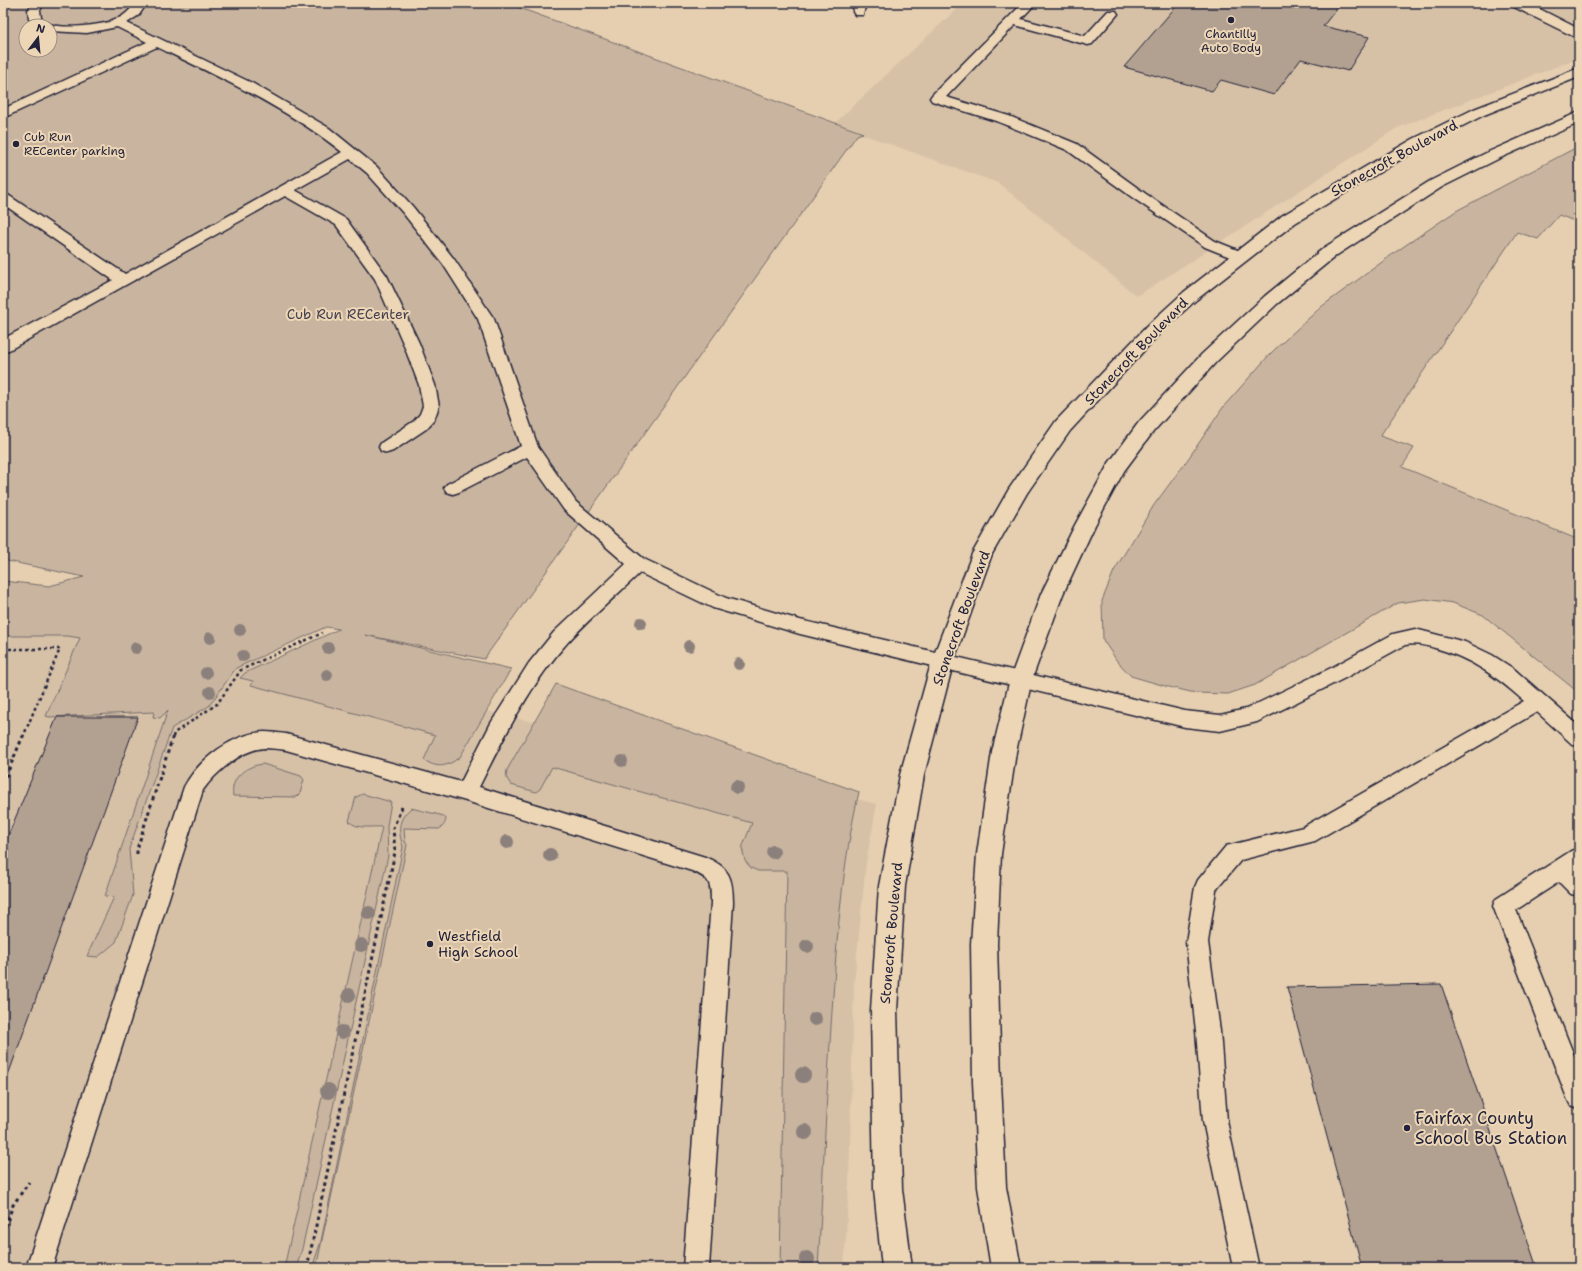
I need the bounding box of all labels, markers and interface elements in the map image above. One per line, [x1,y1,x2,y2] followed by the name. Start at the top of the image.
[1226,15,1236,25] marker: Chantilly Auto Body
[18,18,58,58] north arrow
[34,20,47,37] text: N
[1201,26,1261,56] place label: Chantilly Auto Body
[1327,116,1461,200] street label: Stonecroft Boulevard
[24,129,125,159] place label: Cub Run RECenter parking
[11,139,21,149] marker: Cub Run RECenter parking
[1080,293,1192,408] street label: Stonecroft Boulevard
[287,305,410,323] park label: Cub Run RECenter
[928,548,994,688] street label: Stonecroft Boulevard
[876,861,906,1005] street label: Stonecroft Boulevard
[438,927,519,961] place label: Westfield High School
[425,939,435,949] marker: Westfield High School
[1415,1107,1567,1149] place label: Fairfax County School Bus Station
[1402,1123,1412,1133] marker: Fairfax County School Bus Station

